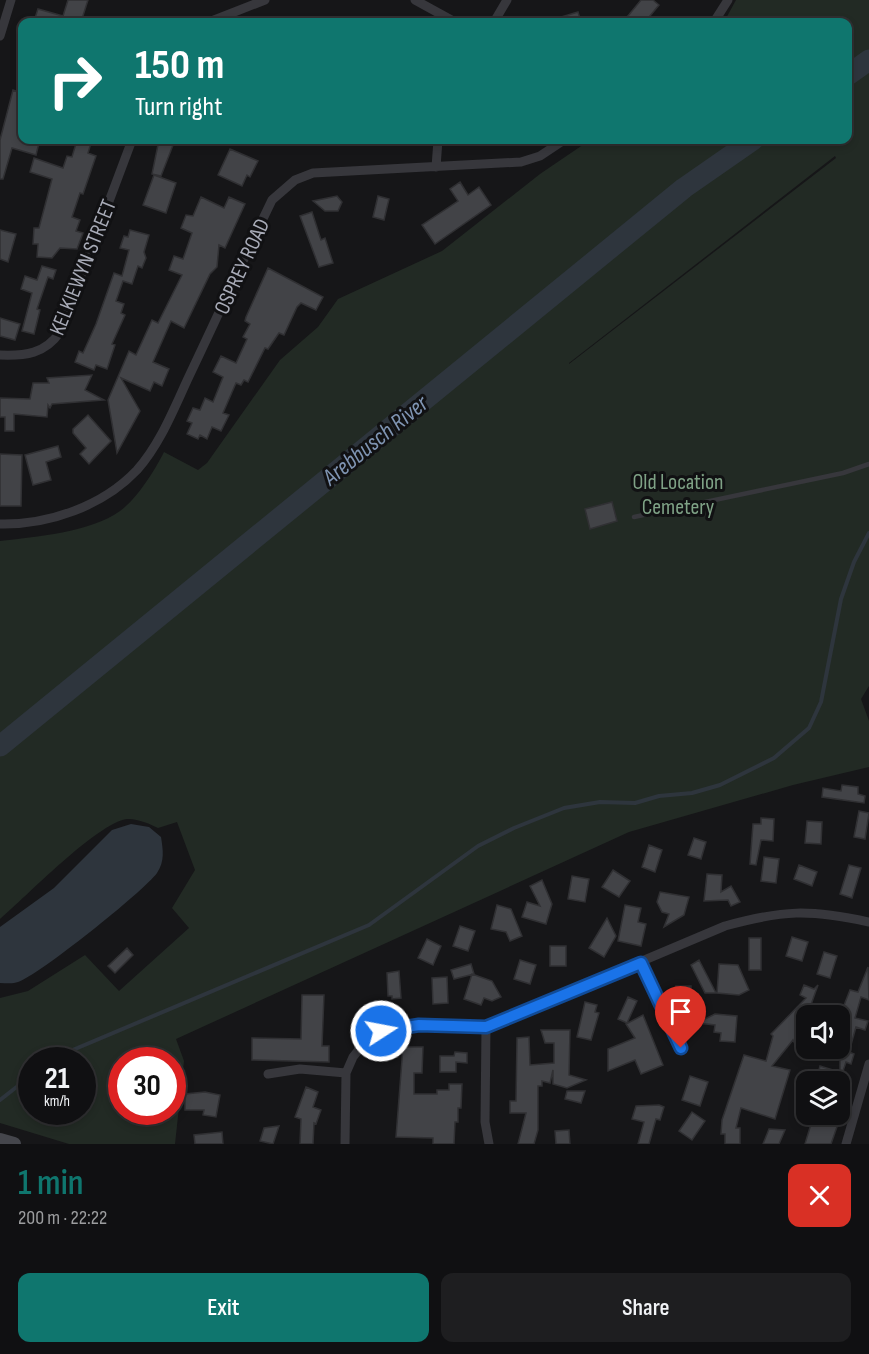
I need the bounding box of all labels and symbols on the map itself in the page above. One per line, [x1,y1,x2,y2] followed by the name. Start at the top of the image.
[44,196,123,339] street label: KELKIEWYN STREET
[209,215,276,319] street label: OSPREY ROAD
[316,388,435,492] water label: Arebbusch River
[633,469,723,521] park label: Old Location Cemetery
[655,986,706,1048] pin
[349,999,413,1063] position arrow
[108,1047,186,1125] speed limit sign: 30

